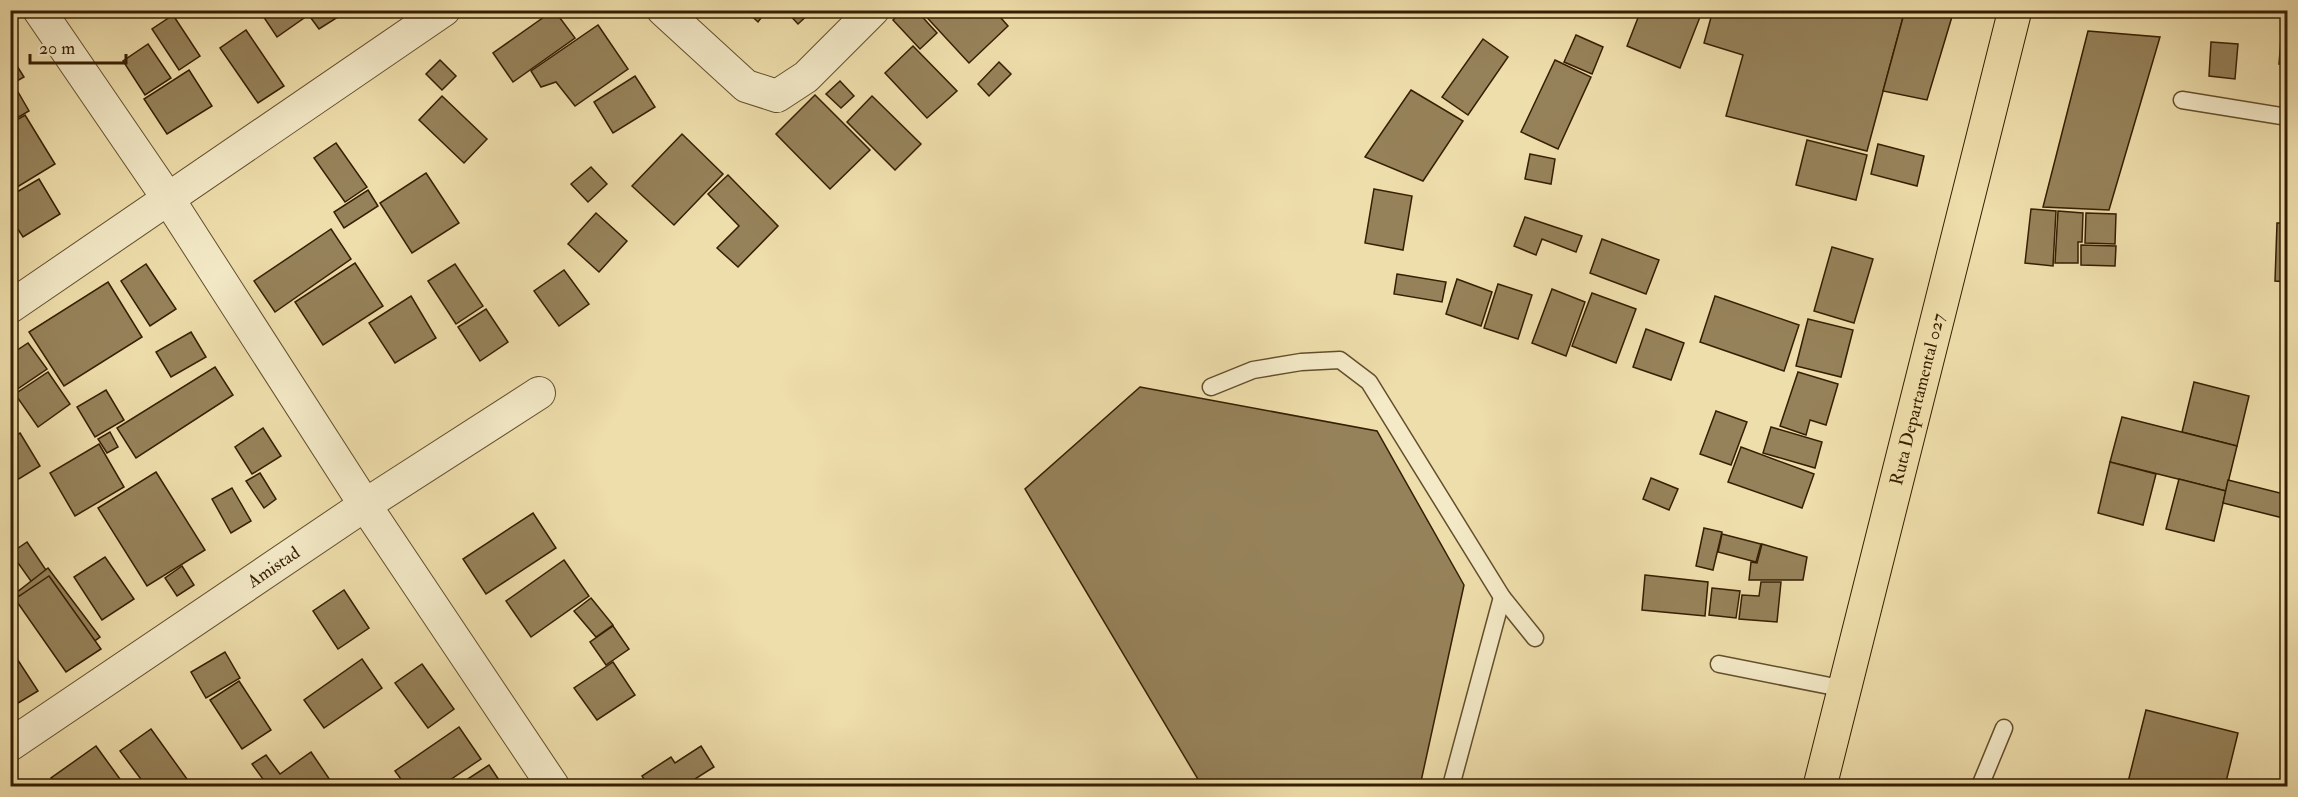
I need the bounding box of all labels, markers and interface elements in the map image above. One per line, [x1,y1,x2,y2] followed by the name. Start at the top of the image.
[30,27,126,65] scale bar
[39,37,75,60] text: 20 m
[1885,311,1950,488] street label: Ruta Departamental 027
[242,541,305,594] street label: Amistad

